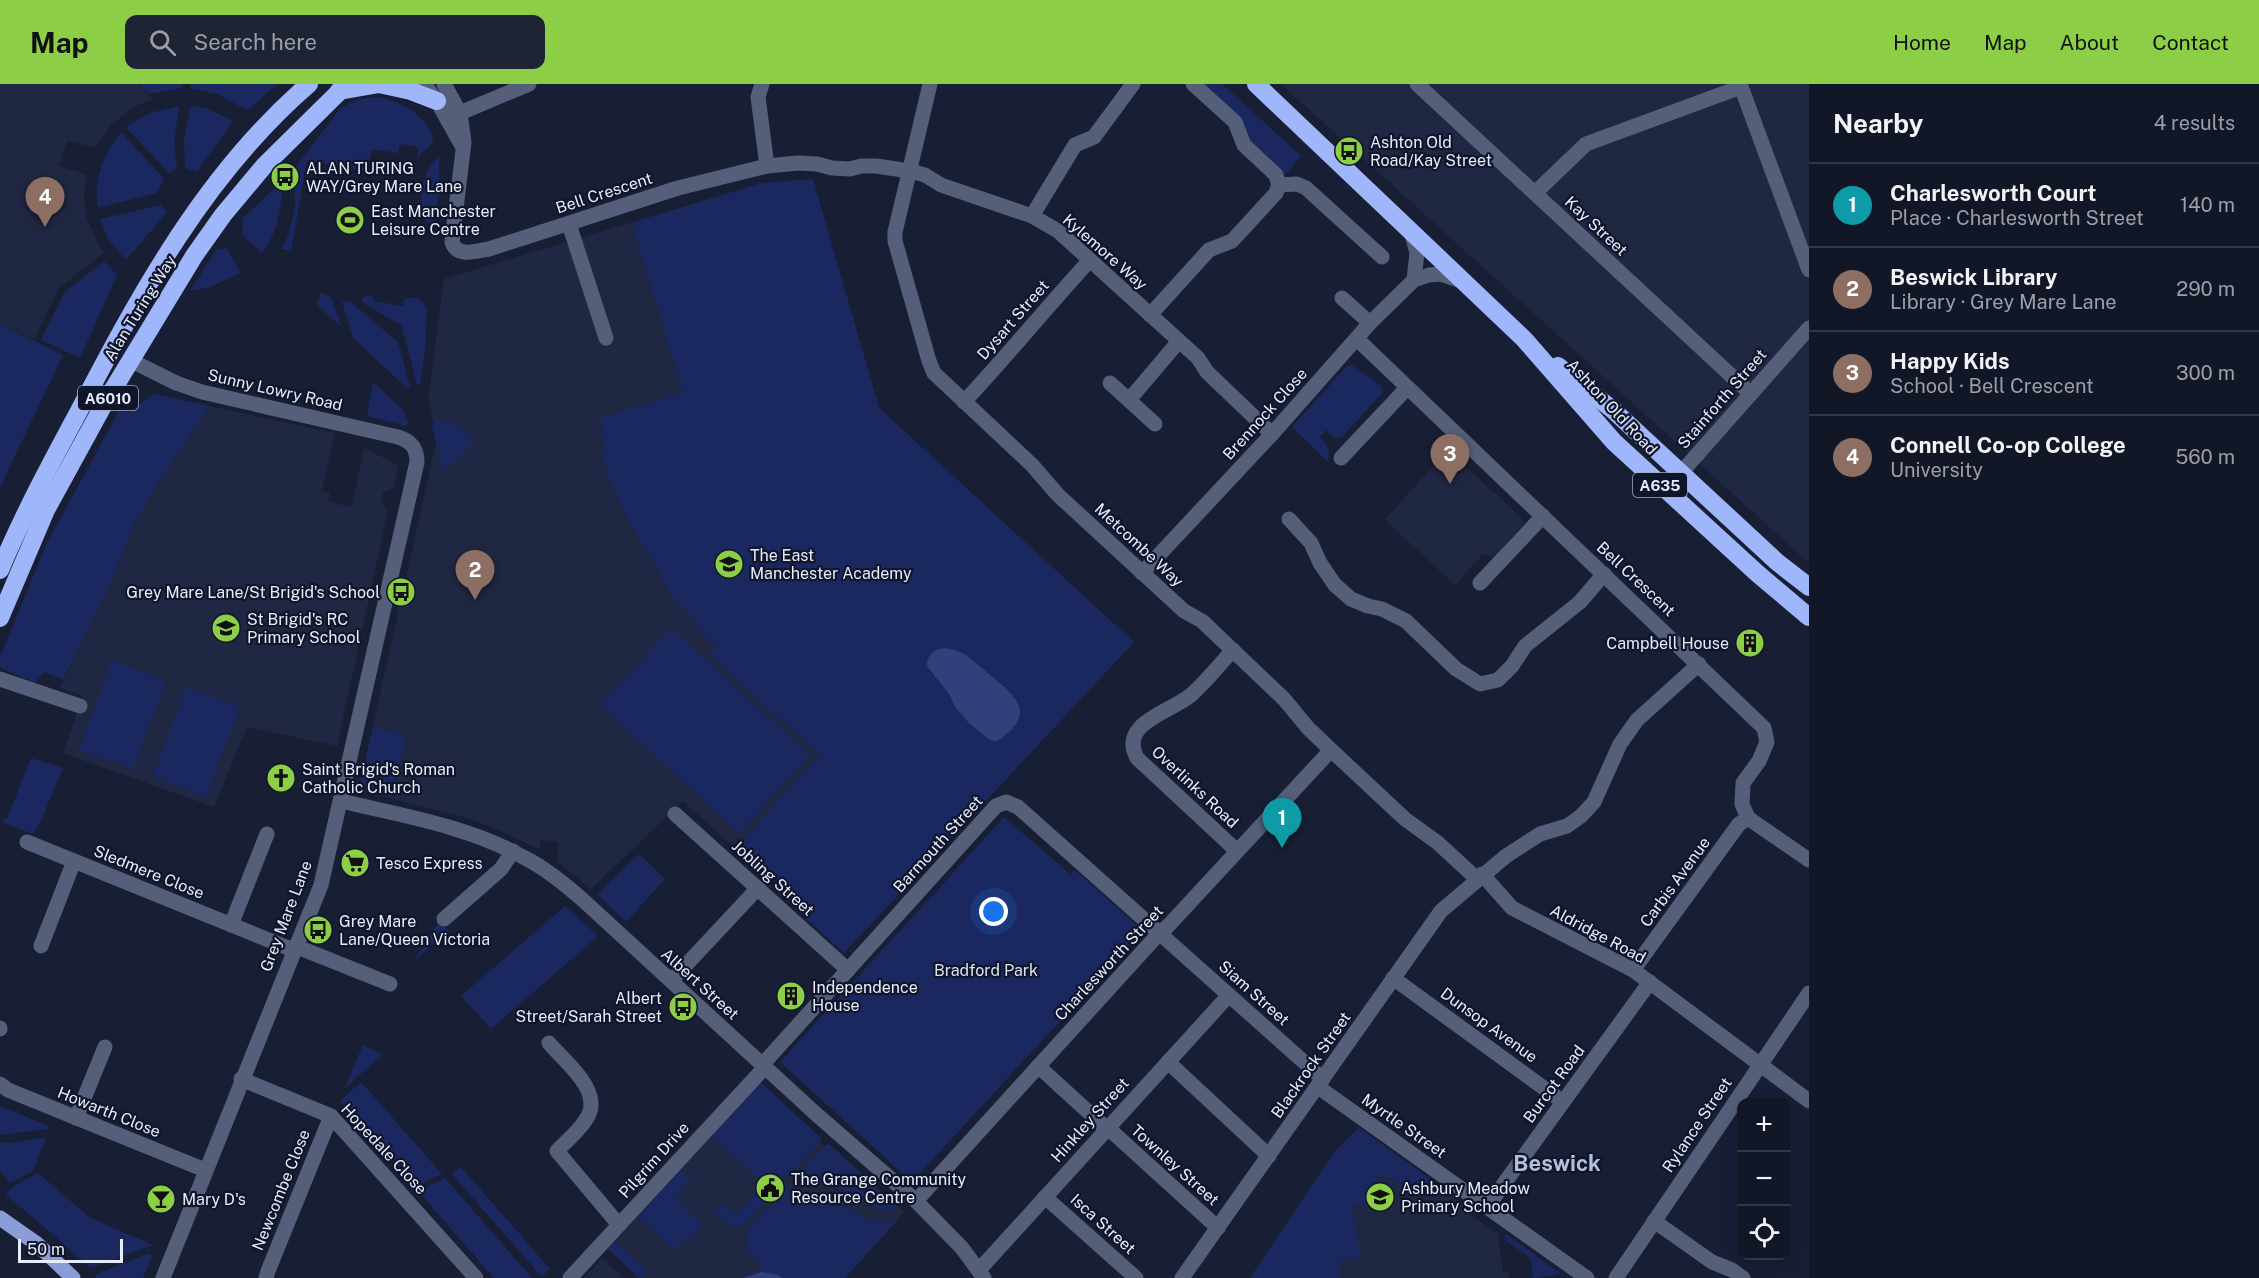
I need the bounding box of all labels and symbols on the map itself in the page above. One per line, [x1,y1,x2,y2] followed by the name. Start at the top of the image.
[1370,133,1492,170] place label: Ashton Old Road/Kay Street
[1333,135,1365,167] bus stop icon: Ashton Old Road/Kay Street
[306,159,462,196] place label: ALAN TURING WAY/Grey Mare Lane
[269,161,301,193] bus stop icon: ALAN TURING WAY/Grey Mare Lane
[553,168,655,218] street label: Bell Crescent
[26,178,64,227] pin: 4
[1561,192,1631,260] street label: Kay Street
[371,202,496,239] place label: East Manchester Leisure Centre
[334,204,366,236] sports icon: East Manchester Leisure Centre
[1059,210,1151,294] street label: Kylemore Way
[100,251,180,364] street label: Alan Turing Way
[973,276,1053,364] street label: Dysart Street
[1674,345,1770,453] street label: Stainforth Street
[1563,355,1661,459] street label: Ashton Old Road
[1219,364,1311,464] street label: Brennock Close
[206,365,344,415] street label: Sunny Lowry Road
[78,386,138,410] road number: A6010
[1430,434,1470,484] pin: 3
[1633,473,1687,497] road number: A635
[1091,499,1187,591] street label: Metcombe Way
[1593,538,1679,620] street label: Bell Crescent
[750,546,912,583] place label: The East Manchester Academy
[713,548,745,580] school or university icon: The East Manchester Academy
[456,550,494,600] pin: 2
[385,576,417,608] bus stop icon: Grey Mare Lane/St Brigid's School
[126,583,380,602] place label: Grey Mare Lane/St Brigid's School
[247,610,361,647] place label: St Brigid's RC Primary School
[210,612,242,644] school or university icon: St Brigid's RC Primary School
[1734,627,1766,659] building icon: Campbell House
[1606,634,1729,653] place label: Campbell House
[1148,742,1242,832] street label: Overlinks Road
[302,760,455,797] place label: Saint Brigid's Roman Catholic Church
[265,762,297,794] church icon: Saint Brigid's Roman Catholic Church
[889,792,987,896] street label: Barmouth Street
[1262,798,1302,848] pin: 1
[1636,833,1714,931] street label: Carbis Avenue
[728,836,818,920] street label: Jobling Street
[91,841,207,903] street label: Sledmere Close
[339,847,371,879] supermarket icon: Tesco Express
[376,854,483,873] place label: Tesco Express
[256,858,316,974] street label: Grey Mare Lane
[979,897,1008,926] your location
[1547,901,1649,967] street label: Aldridge Road
[1051,902,1167,1024] street label: Charlesworth Street
[339,912,490,949] place label: Grey Mare Lane/Queen Victoria
[302,914,334,946] bus stop icon: Grey Mare Lane/Queen Victoria
[657,944,743,1024] street label: Albert Street
[1215,956,1293,1030] street label: Siam Street
[934,961,1038,980] park label: Bradford Park
[812,978,918,1015] place label: Independence House
[775,980,807,1012] building icon: Independence House
[1437,983,1541,1067] street label: Dunsop Avenue
[515,989,662,1026] place label: Albert Street/Sarah Street
[667,991,699,1023] bus stop icon: Albert Street/Sarah Street
[1267,1008,1355,1122] street label: Blackrock Street
[1519,1041,1589,1127] street label: Burcot Road
[1047,1074,1133,1166] street label: Hinkley Street
[1658,1074,1736,1176] street label: Rylance Street
[55,1083,163,1141] street label: Howarth Close
[1358,1090,1450,1162] street label: Myrtle Street
[337,1100,431,1198] street label: Hopedale Close
[615,1118,693,1202] street label: Pilgrim Drive
[1127,1121,1223,1209] street label: Townley Street
[248,1127,314,1253] street label: Newcombe Close
[1513,1150,1601,1176] district label: Beswick
[791,1170,966,1207] place label: The Grange Community Resource Centre
[754,1172,786,1204] public building icon: The Grange Community Resource Centre
[1401,1179,1531,1216] place label: Ashbury Meadow Primary School
[1364,1181,1396,1213] school or university icon: Ashbury Meadow Primary School
[145,1183,177,1215] bar icon: Mary D's
[182,1190,246,1209] place label: Mary D's
[1067,1190,1139,1258] street label: Isca Street
[18,1236,123,1264] scale bar

